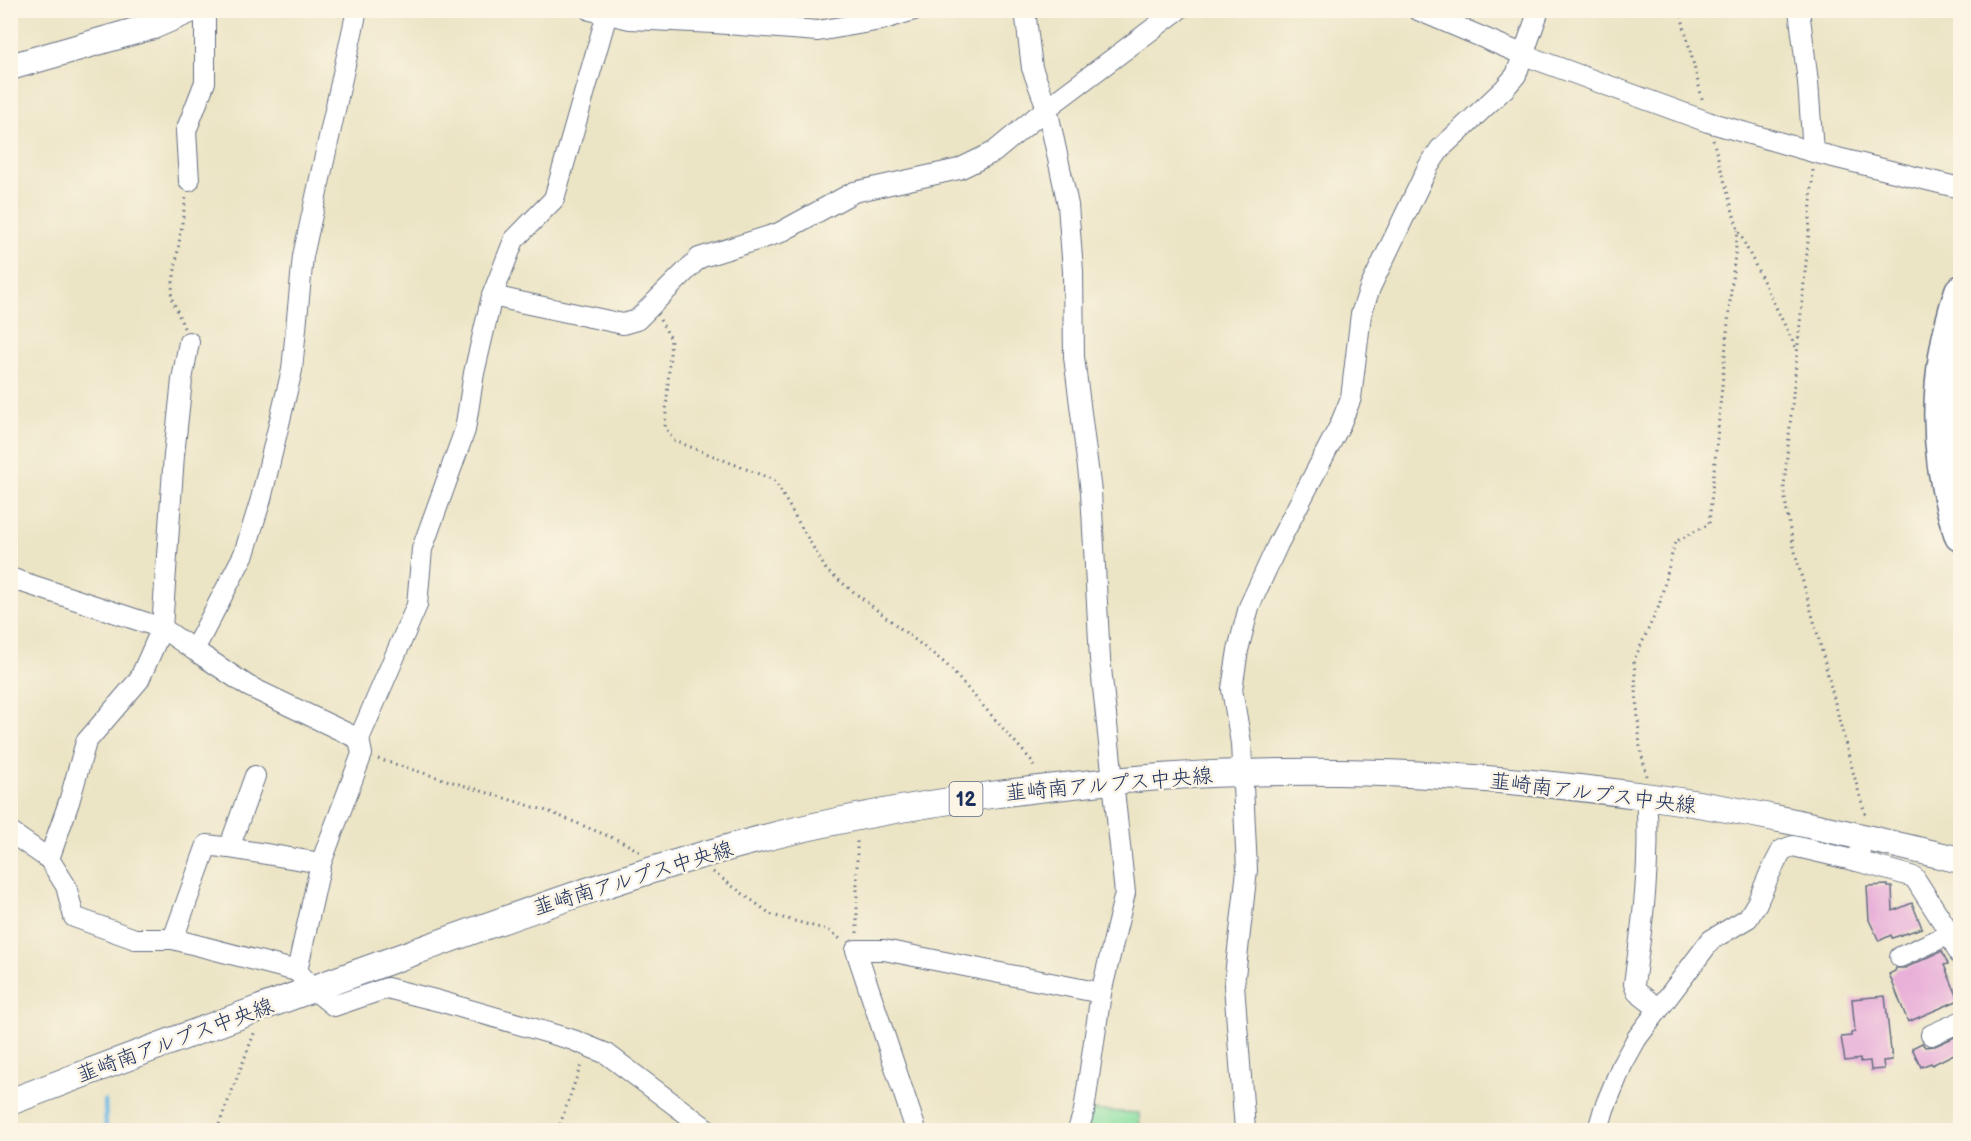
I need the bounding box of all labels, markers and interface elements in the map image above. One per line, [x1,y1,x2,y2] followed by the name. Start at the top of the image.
[1004,763,1214,806] street label: 韮崎南アルプス中央線
[1488,768,1698,819] street label: 韮崎南アルプス中央線
[950,782,982,816] road number: 12
[530,836,736,921] street label: 韮崎南アルプス中央線
[73,993,277,1088] street label: 韮崎南アルプス中央線

